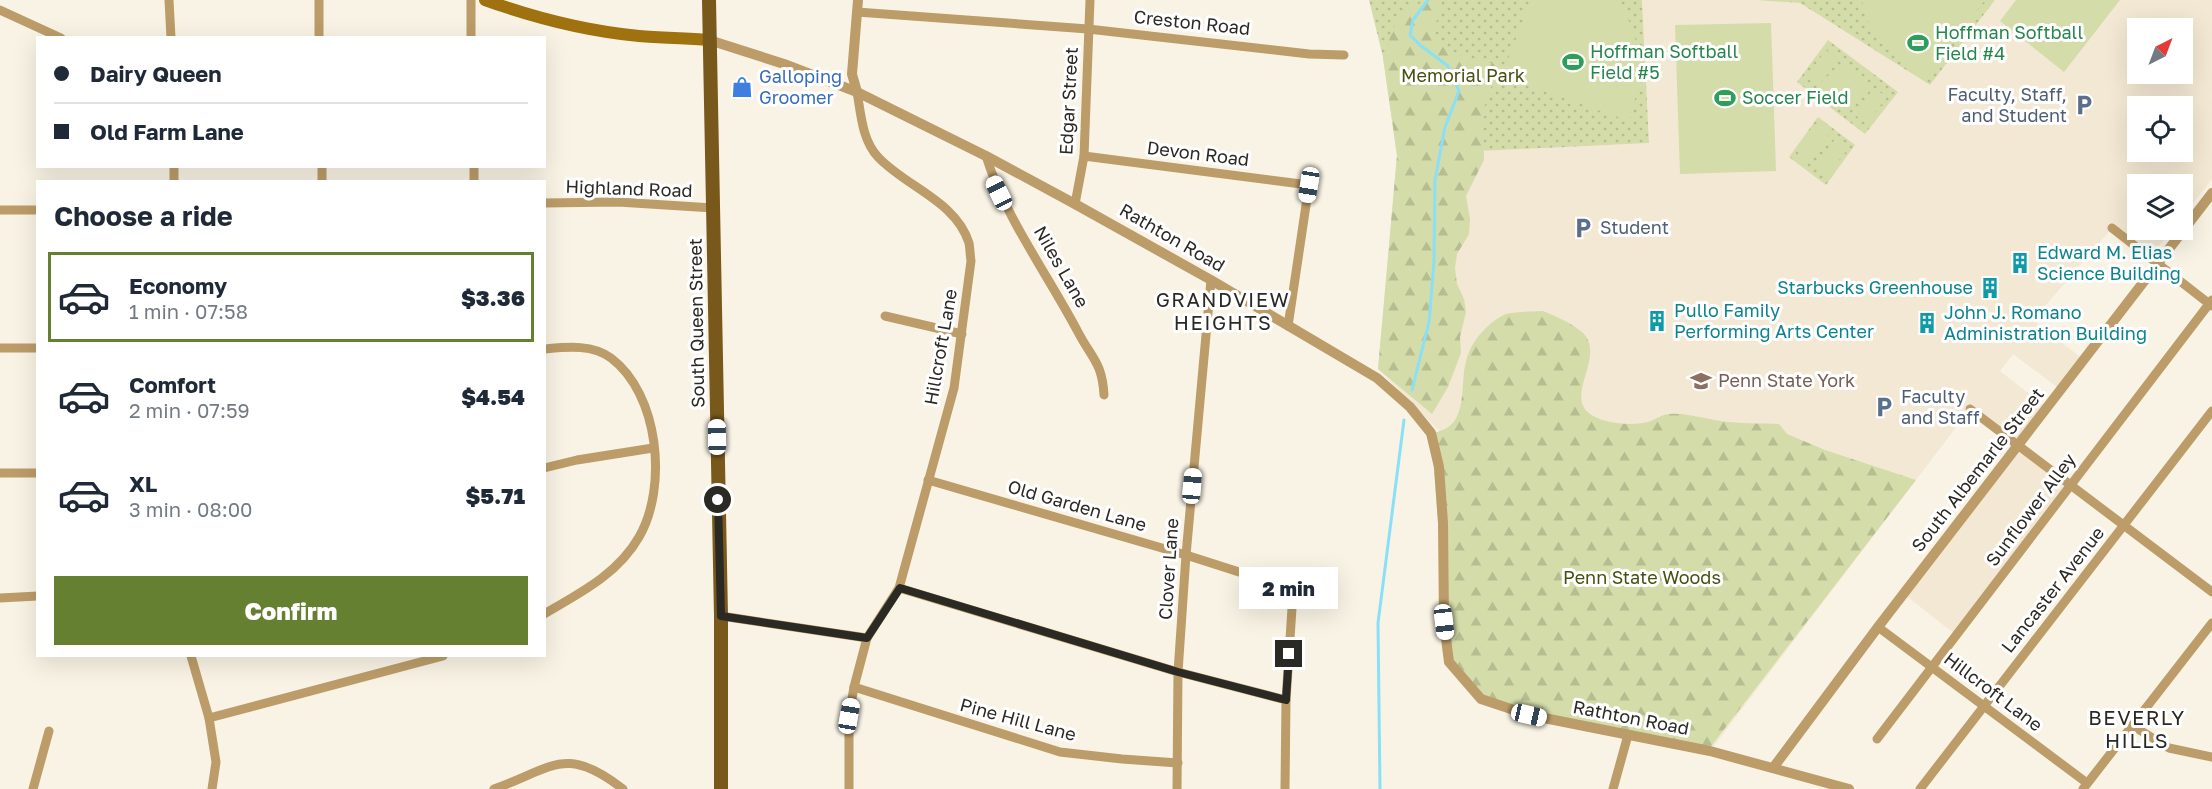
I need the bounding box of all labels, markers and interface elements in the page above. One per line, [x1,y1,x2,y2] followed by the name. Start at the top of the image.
[1133,5,1251,39] street label: Creston Road
[2127,18,2193,84] north arrow
[2127,18,2193,240] map controls
[1935,21,2083,64] place label: Hoffman Softball Field #4
[1906,31,1930,55] sports icon: Hoffman Softball Field #4
[1590,40,1738,83] place label: Hoffman Softball Field #5
[1054,46,1082,155] street label: Edgar Street
[1561,50,1585,74] sports icon: Hoffman Softball Field #5
[90,60,222,87] text: Dairy Queen
[1401,64,1525,86] park label: Memorial Park
[759,65,842,108] place label: Galloping Groomer
[730,75,754,99] shop icon: Galloping Groomer
[1947,83,2067,126] place label: Faculty, Staff, and Student
[1713,86,1737,110] sports icon: Soccer Field
[1742,86,1849,108] place label: Soccer Field
[2072,93,2096,117] parking icon: Faculty, Staff, and Student
[2127,96,2193,162] button: locate
[90,118,244,145] text: Old Farm Lane
[1146,136,1251,170] street label: Devon Road
[1297,166,1321,204] car
[983,173,1015,213] car
[2127,174,2193,240] button: layers
[565,175,693,201] street label: Highland Road
[1116,198,1229,276] street label: Rathton Road
[54,200,233,232] text: Choose a ride
[1571,216,1595,240] parking icon: Student
[1600,216,1669,238] place label: Student
[1030,222,1094,311] street label: Niles Lane
[684,238,708,408] street label: South Queen Street
[2037,241,2181,284] place label: Edward M. Elias Science Building
[2008,251,2032,275] building icon: Edward M. Elias Science Building
[57,270,111,324] icon: car
[129,272,227,299] text: Economy
[1777,276,1973,298] place label: Starbucks Greenhouse
[1978,276,2002,300] building icon: Starbucks Greenhouse
[461,284,525,311] text: $3.36
[919,287,961,407] street label: Hillcroft Lane
[1156,287,1290,334] district label: GRANDVIEW HEIGHTS
[129,299,248,323] text: 1 min · 07:58
[1674,299,1874,342] place label: Pullo Family Performing Arts Center
[1944,301,2147,344] place label: John J. Romano Administration Building
[1645,309,1669,333] building icon: Pullo Family Performing Arts Center
[1915,311,1939,335] building icon: John J. Romano Administration Building
[57,369,111,423] icon: car
[1689,369,1713,393] school or university icon: Penn State York
[1718,369,1855,391] place label: Penn State York
[129,371,216,398] text: Comfort
[461,383,525,410] text: $4.54
[1906,383,2048,556] street label: South Albemarle Street
[1901,385,1980,428] place label: Faculty and Staff
[1872,395,1896,419] parking icon: Faculty and Staff
[129,398,250,422] text: 2 min · 07:59
[708,419,726,455] car
[1981,449,2080,570] street label: Sunflower Alley
[1181,467,1203,505] car
[57,468,111,522] icon: car
[129,470,157,497] text: XL
[1005,475,1149,535] street label: Old Garden Lane
[465,482,525,509] text: $5.71
[704,486,731,513] route start
[129,497,252,521] text: 3 min · 08:00
[1153,517,1183,621] street label: Clover Lane
[1996,522,2108,657] street label: Lancaster Avenue
[1563,566,1721,588] park label: Penn State Woods
[1240,567,1338,609] callout: 2 min
[54,576,528,645] button: Confirm
[1262,576,1315,600] text: 2 min
[1433,603,1455,641] car
[1275,640,1302,667] route end
[1940,647,2047,735] street label: Hillcroft Lane
[958,693,1079,745] street label: Pine Hill Lane
[1571,695,1691,739] street label: Rathton Road
[837,697,861,735] car
[1509,702,1549,728] car
[2088,705,2186,752] district label: BEVERLY HILLS

